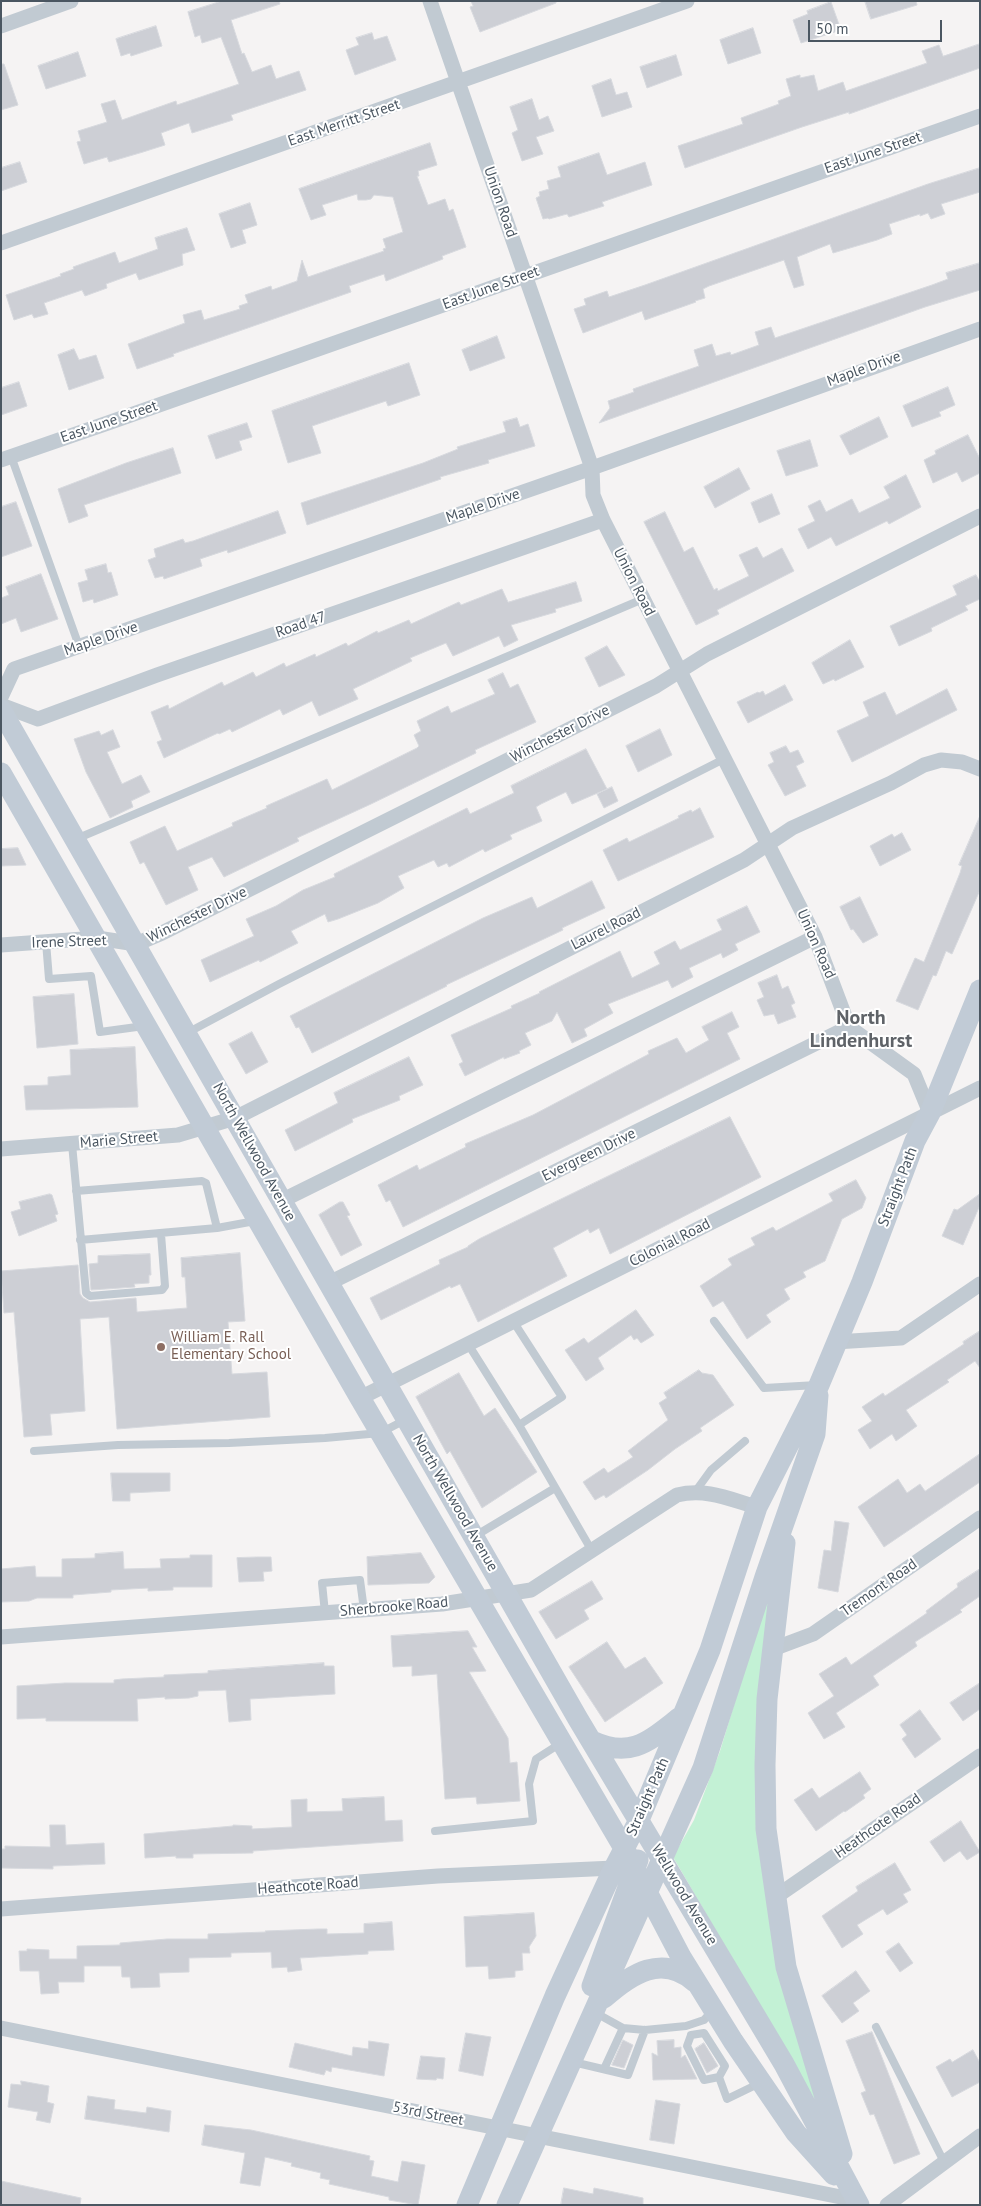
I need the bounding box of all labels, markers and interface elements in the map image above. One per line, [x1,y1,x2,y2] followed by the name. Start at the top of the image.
[811,10,945,42] scale bar
[816,19,849,38] text: 50 m
[286,95,402,151] street label: East Merritt Street
[822,128,924,178] street label: East June Street
[479,164,521,240] street label: Union Road
[440,262,542,314] street label: East June Street
[825,347,903,391] street label: Maple Drive
[58,397,160,447] street label: East June Street
[444,485,522,527] street label: Maple Drive
[609,545,659,619] street label: Union Road
[273,608,329,642] street label: Road 47
[62,618,140,660] street label: Maple Drive
[507,701,613,767] street label: Winchester Drive
[144,883,250,947] street label: Winchester Drive
[568,904,644,954] street label: Laurel Road
[793,907,839,981] street label: Union Road
[31,932,107,952] street label: Irene Street
[810,1006,912,1053] district label: North Lindenhurst
[209,1080,299,1224] street label: North Wellwood Avenue
[539,1125,639,1185] street label: Evergreen Drive
[79,1128,159,1152] street label: Marie Street
[875,1145,921,1229] street label: Straight Path
[627,1215,713,1271] street label: Colonial Road
[171,1329,291,1364] place label: William E. Rall Elementary School
[155,1341,167,1353] marker: William E. Rall Elementary School
[408,1431,502,1575] street label: North Wellwood Avenue
[837,1555,921,1621] street label: Tremont Road
[339,1593,449,1621] street label: Sherbrooke Road
[623,1755,673,1839] street label: Straight Path
[831,1790,925,1862] street label: Heathcote Road
[647,1841,721,1949] street label: Wellwood Avenue
[257,1873,359,1899] street label: Heathcote Road
[391,2098,465,2130] street label: 53rd Street

